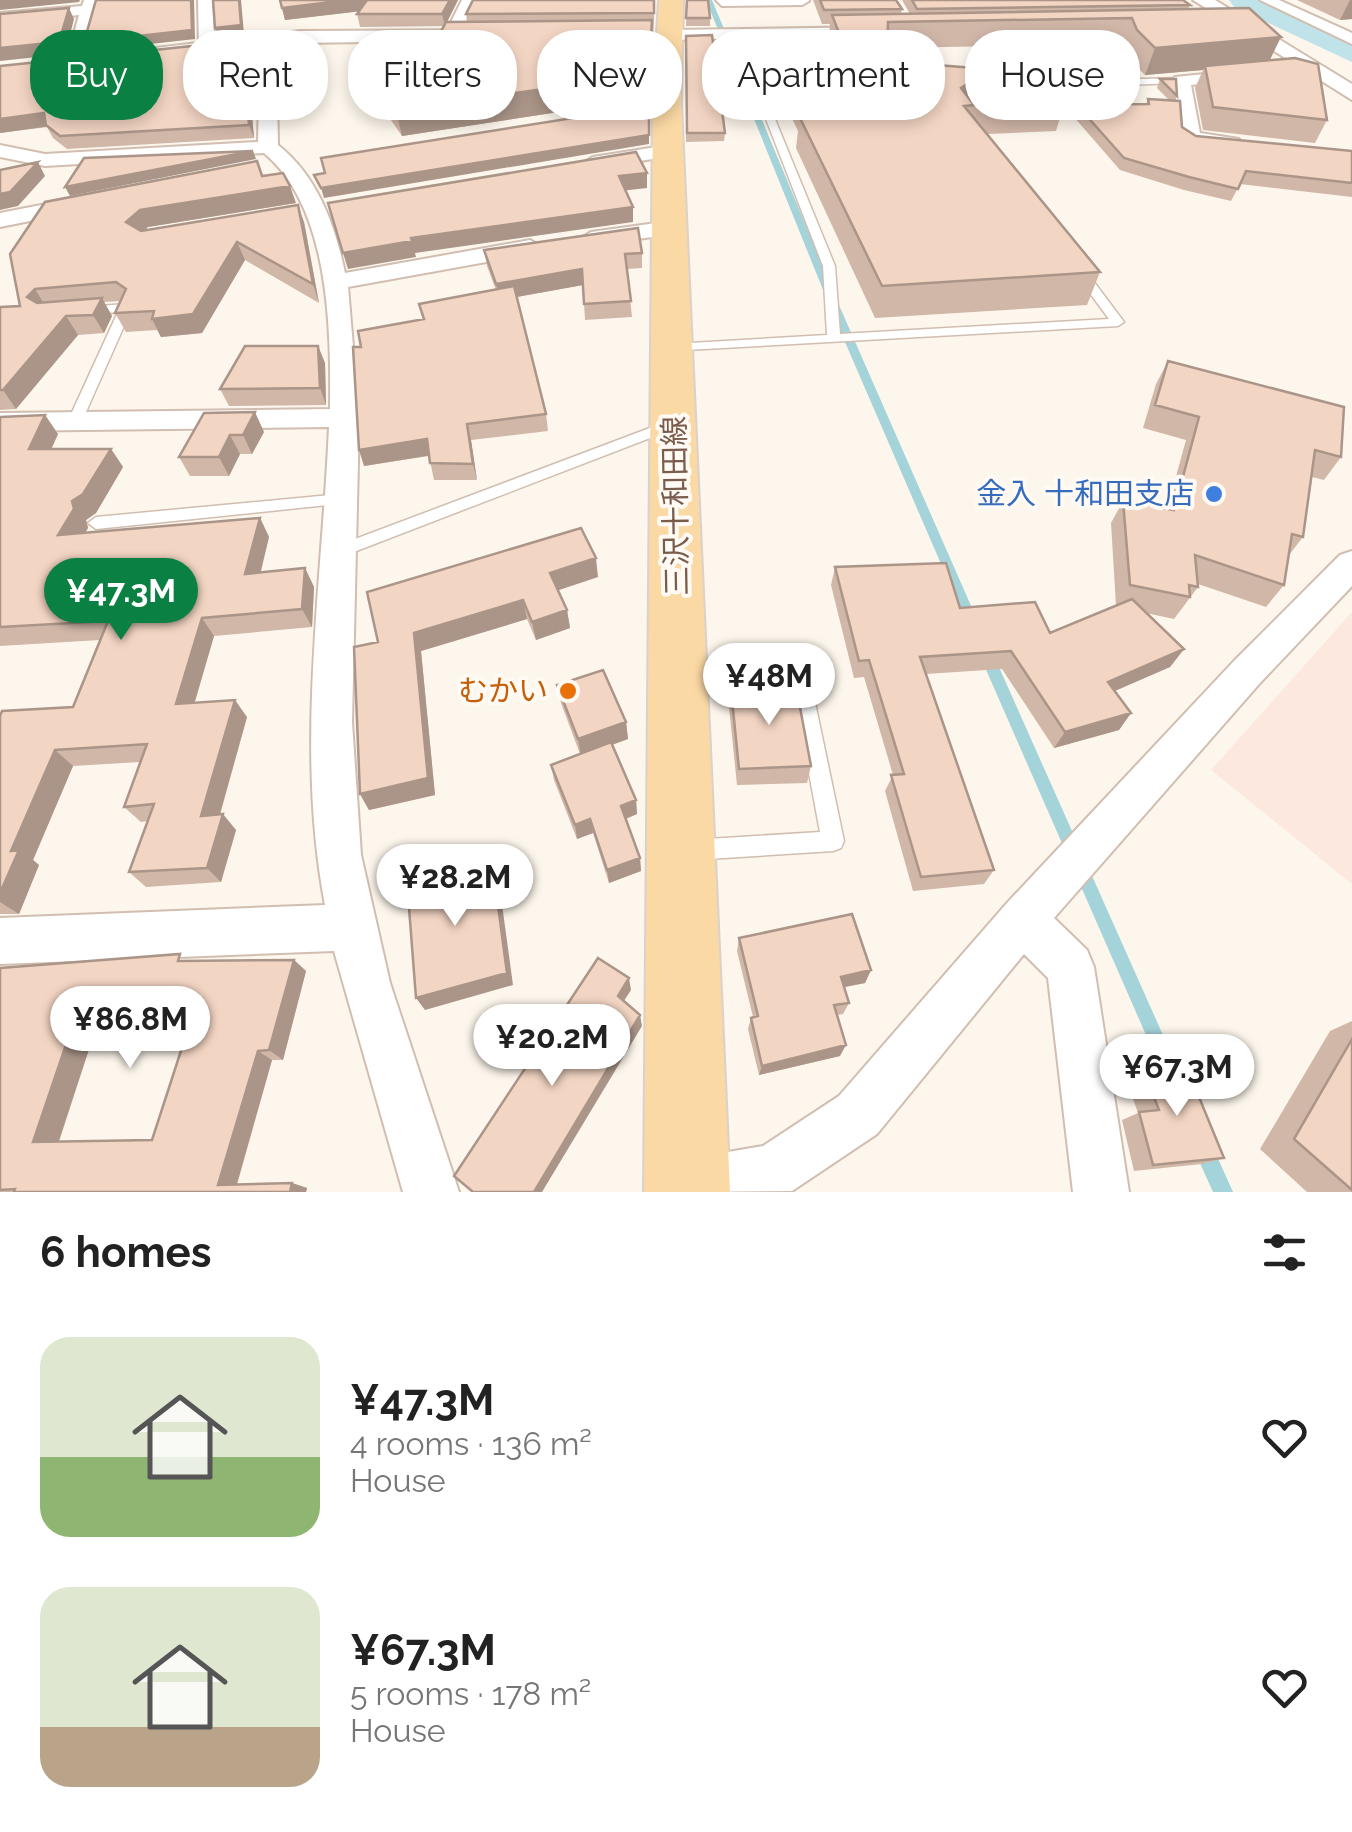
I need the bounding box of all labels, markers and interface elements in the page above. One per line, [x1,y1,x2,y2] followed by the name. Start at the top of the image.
[30,30,163,120] chip: Buy
[183,30,328,120] chip: Rent
[348,30,517,120] chip: Filters
[537,30,682,120] chip: New
[702,30,945,120] chip: Apartment
[965,30,1140,120] chip: House
[656,416,695,596] street label: 三沢十和田線
[976,476,1194,511] place label: 金入 十和田支店
[1203,483,1225,505] marker: 金入 十和田支店
[40,558,202,643] pin: ¥47.3M
[66,572,176,609] text: ¥47.3M
[710,643,828,728] pin: ¥48M
[725,657,813,694] text: ¥48M
[458,673,548,708] place label: むかい
[557,680,579,702] marker: むかい
[374,844,536,929] pin: ¥28.2M
[398,858,512,895] text: ¥28.2M
[49,986,211,1071] pin: ¥86.8M
[72,1000,188,1037] text: ¥86.8M
[471,1004,633,1089] pin: ¥20.2M
[495,1018,609,1055] text: ¥20.2M
[1096,1034,1258,1119] pin: ¥67.3M
[1121,1048,1233,1085] text: ¥67.3M
[1257,1225,1312,1280] icon: filters
[40,1228,211,1277] text: 6 homes
[350,1376,494,1425] text: ¥47.3M
[120,1377,240,1497] icon: home
[1257,1410,1312,1465] icon: heart
[350,1425,592,1462] text: 4 rooms · 136 m²
[350,1462,446,1499] text: House
[350,1626,496,1675] text: ¥67.3M
[120,1627,240,1747] icon: home
[1257,1660,1312,1715] icon: heart
[350,1675,591,1712] text: 5 rooms · 178 m²
[350,1712,446,1749] text: House

